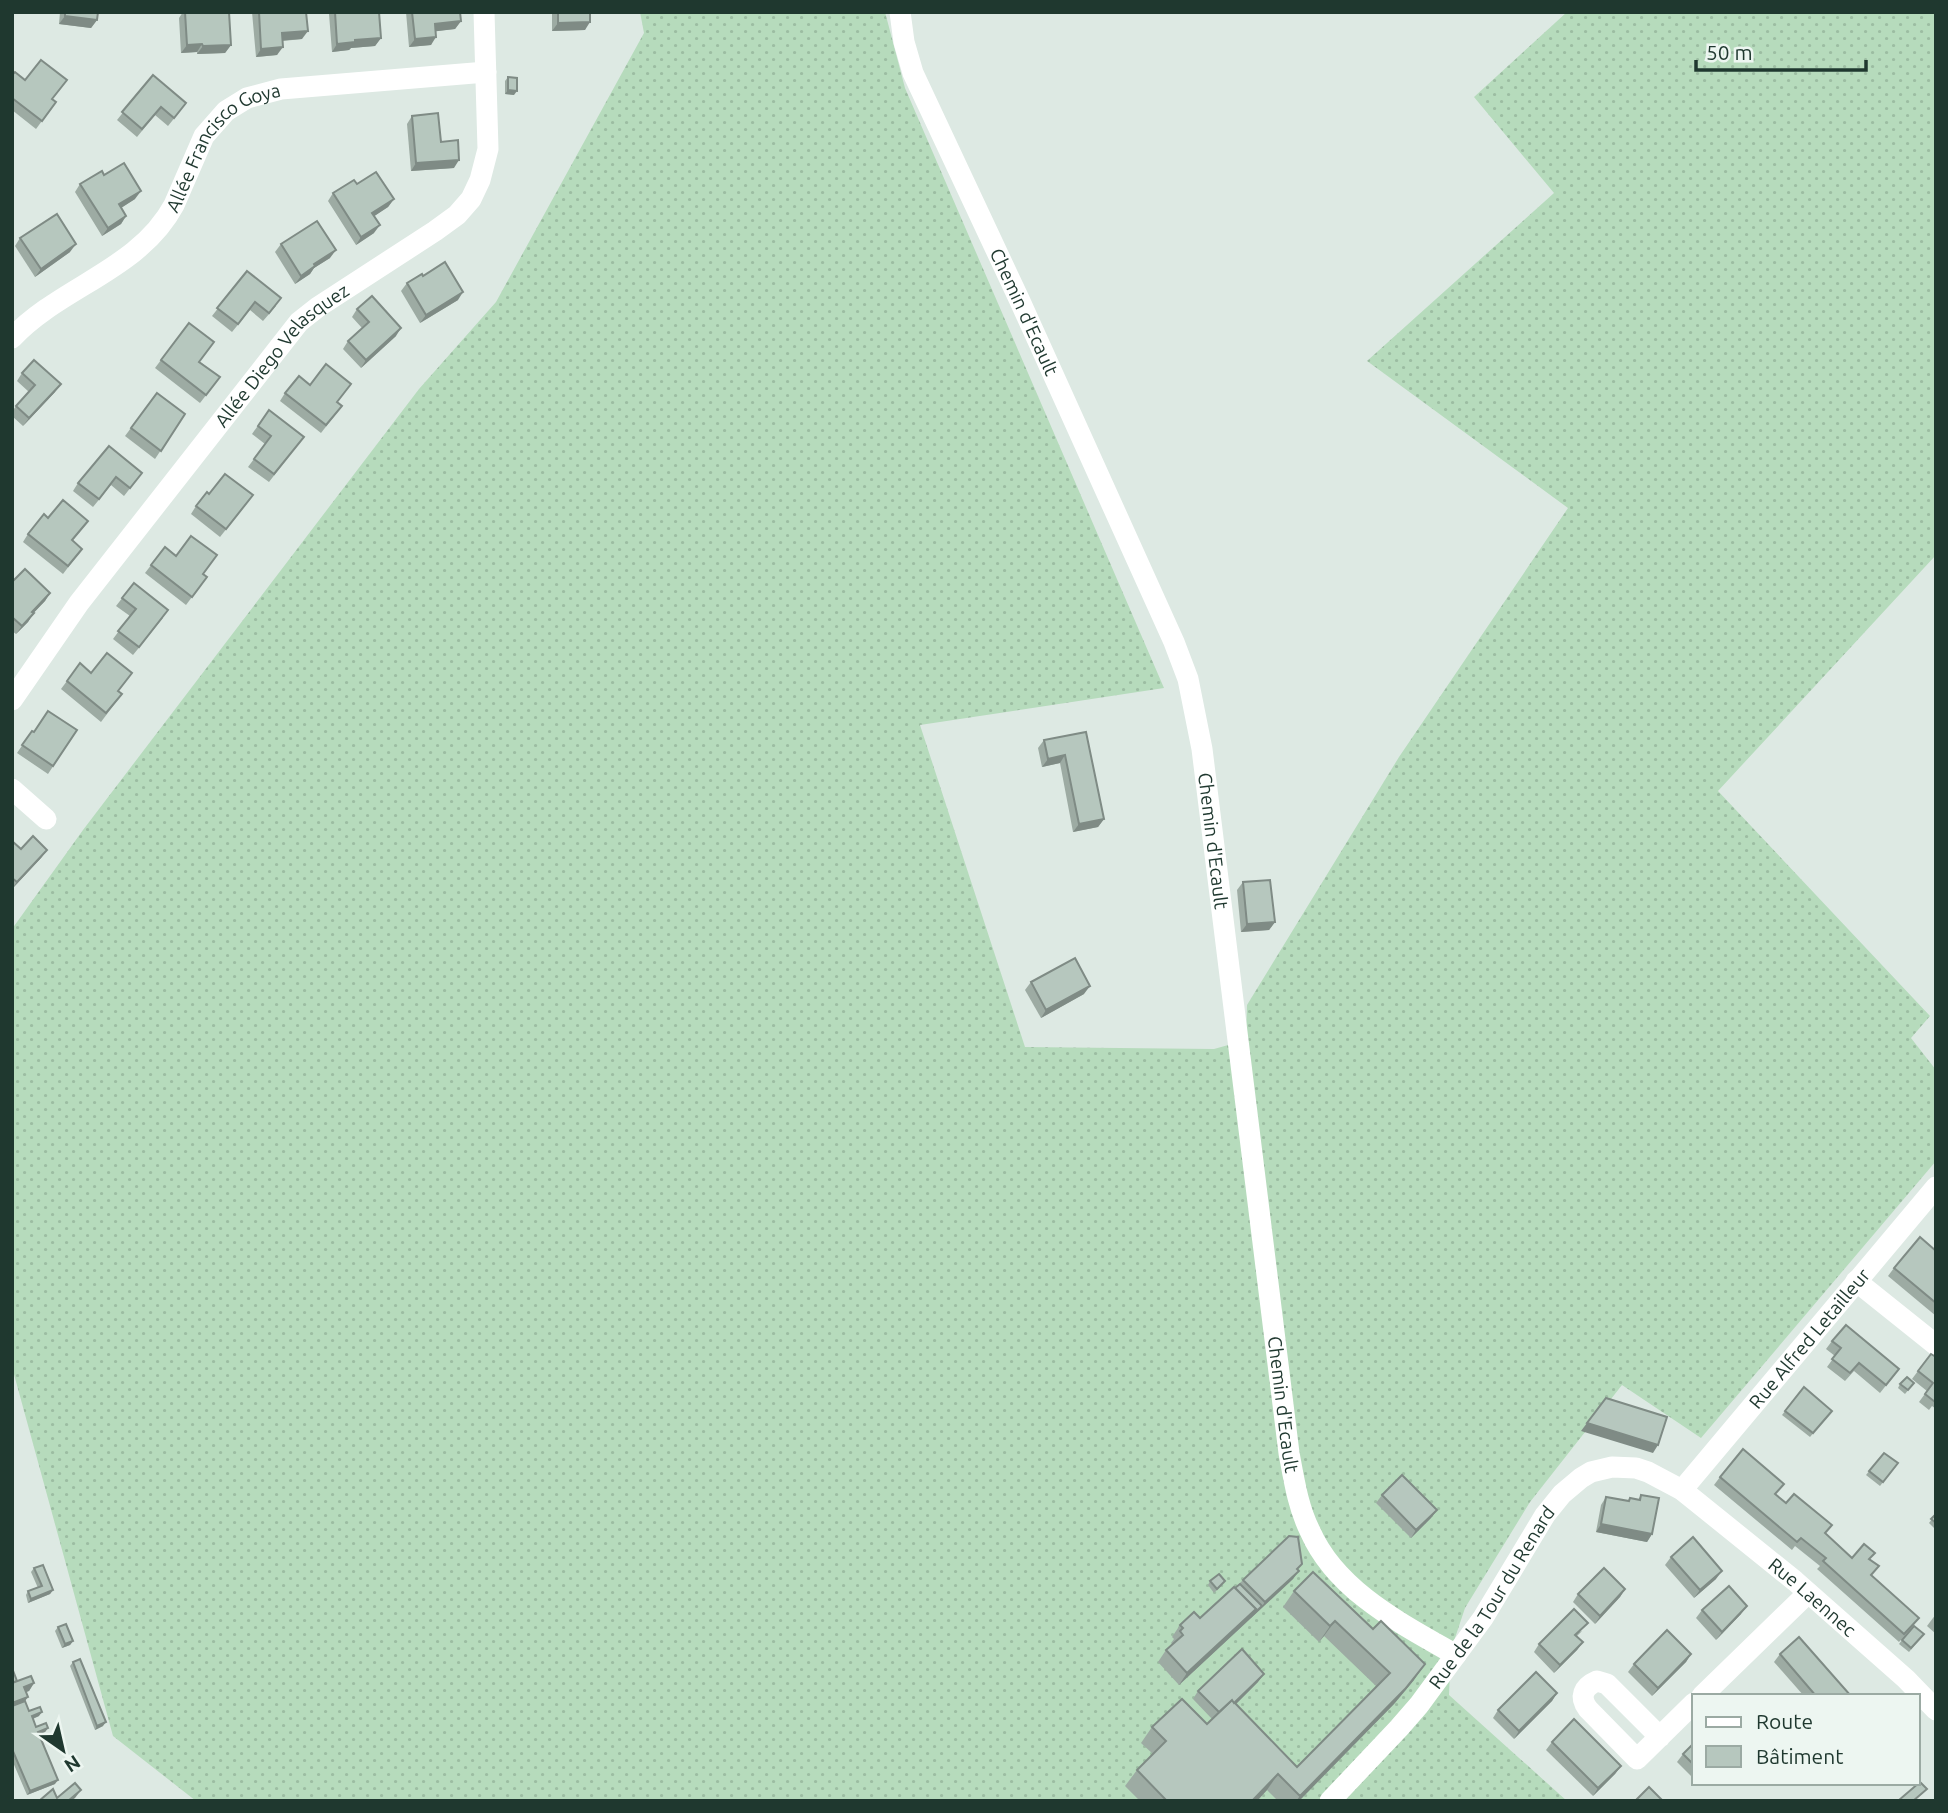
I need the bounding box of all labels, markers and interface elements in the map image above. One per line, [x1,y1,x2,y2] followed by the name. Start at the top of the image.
[1696,28,1866,72] scale bar
[1706,40,1753,64] text: 50 m
[161,79,283,216] street label: Allée Francisco Goya
[986,245,1063,379] street label: Chemin d'Ecault
[210,279,353,431] street label: Allée Diego Velasquez
[1194,771,1233,911] street label: Chemin d'Ecault
[1744,1264,1874,1413] street label: Rue Alfred Letailleur
[1264,1335,1304,1475] street label: Chemin d'Ecault
[1424,1501,1559,1693] street label: Rue de la Tour du Renard
[1764,1553,1861,1641] street label: Rue Laennec
[1692,1694,1920,1785] legend
[1756,1709,1813,1733] text: Route
[28,1715,98,1785] north arrow
[1756,1744,1843,1768] text: Bâtiment
[60,1751,85,1777] text: N

